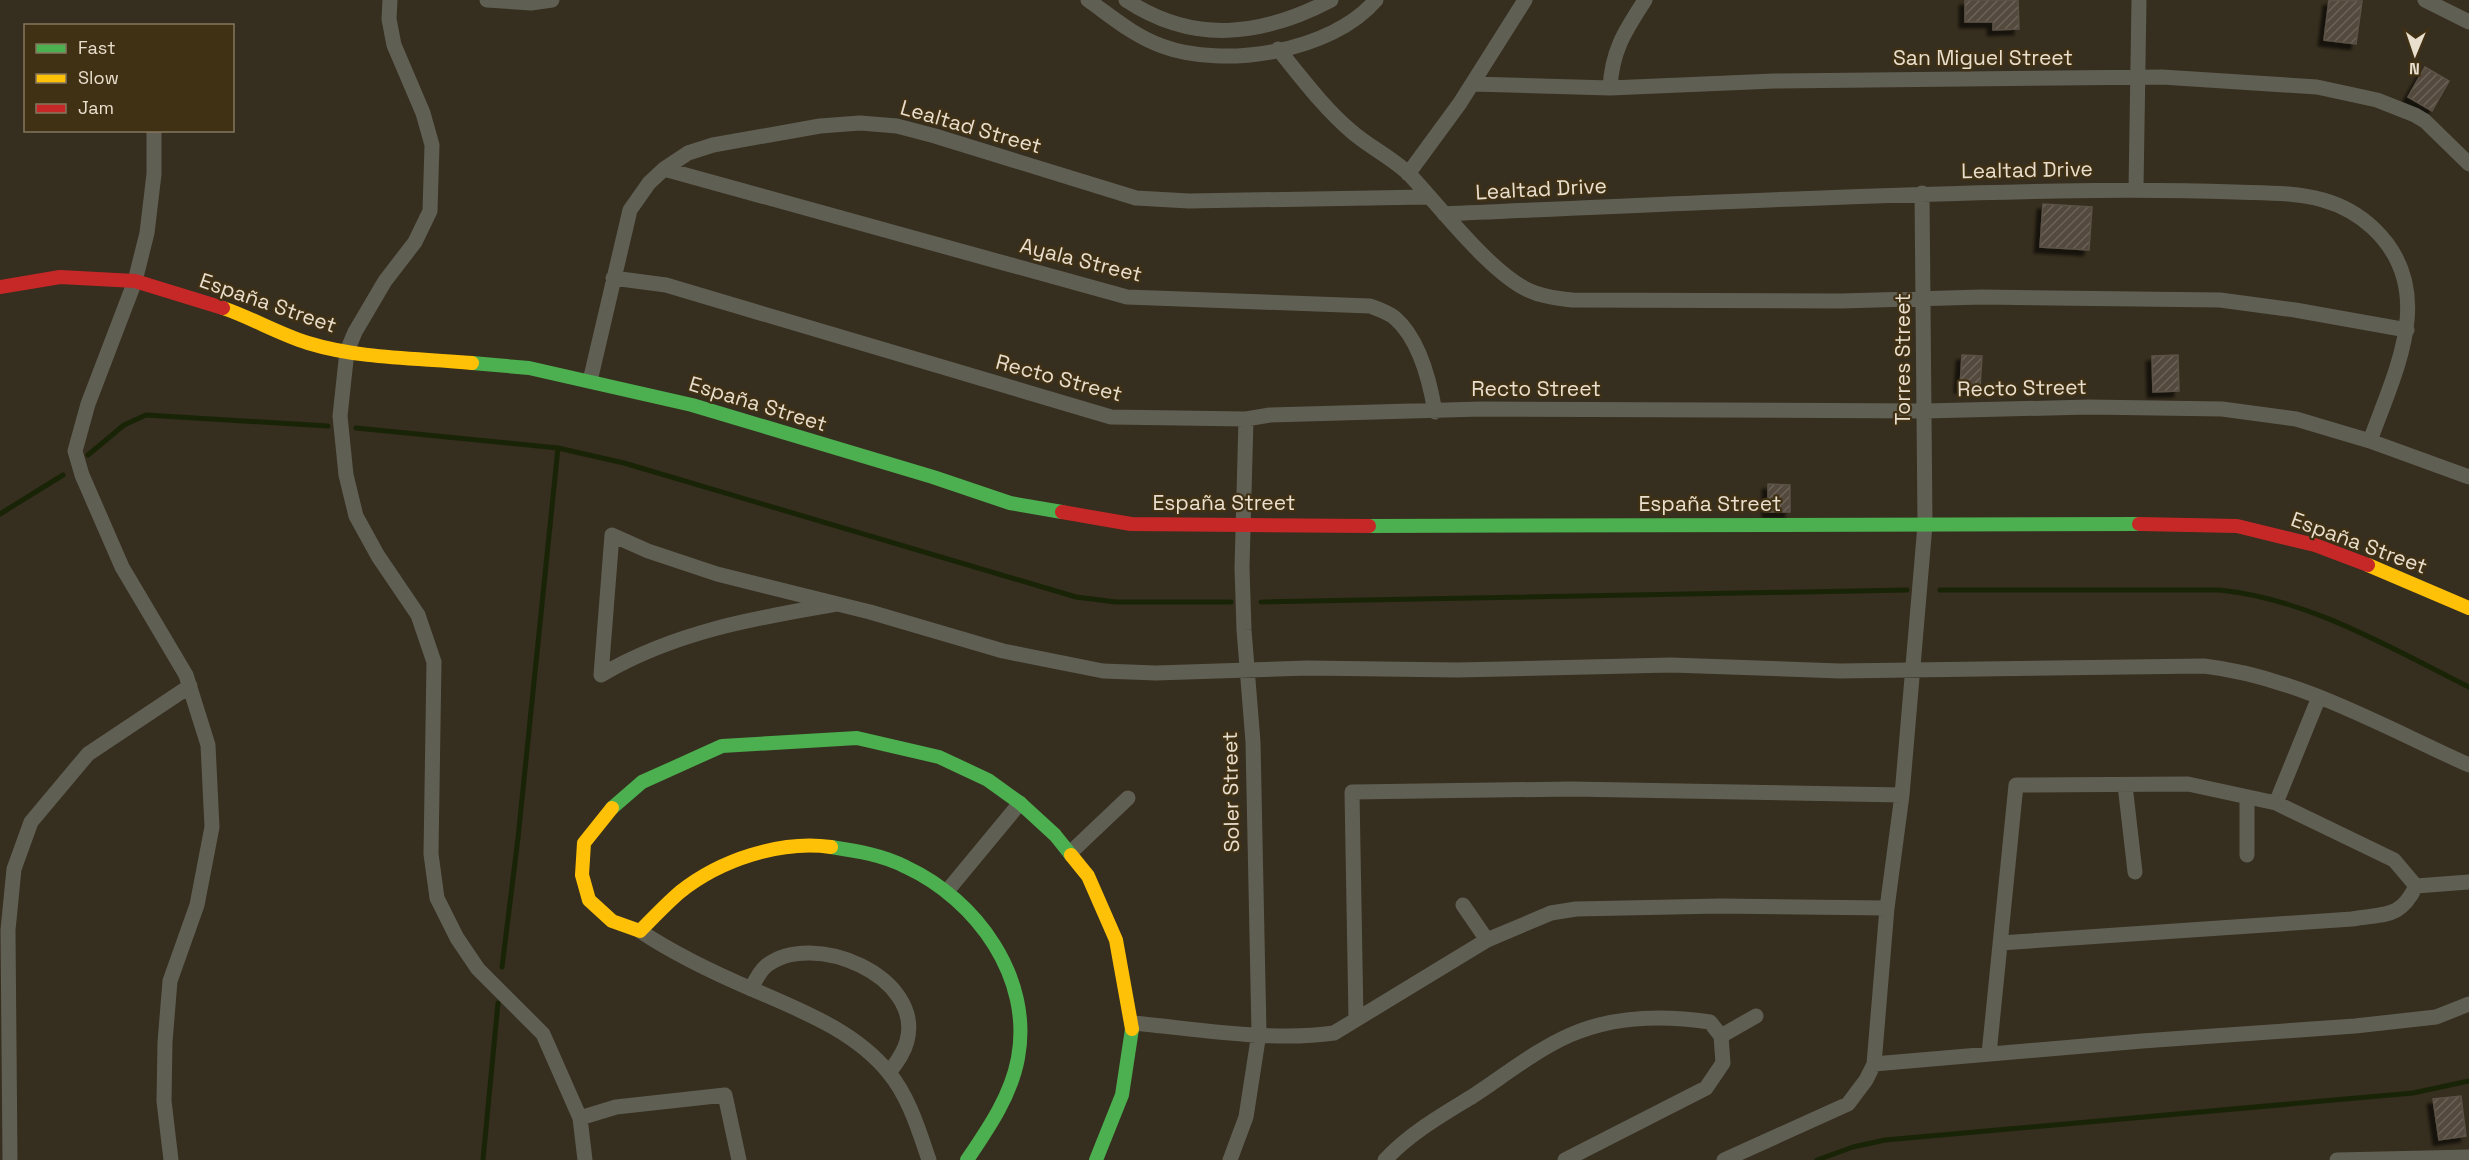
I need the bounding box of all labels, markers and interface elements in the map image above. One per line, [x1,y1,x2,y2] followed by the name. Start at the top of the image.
[24,24,234,132] legend
[2385,24,2445,84] north arrow
[78,36,115,59] text: Fast
[1893,44,2073,71] street label: San Miguel Street
[2409,58,2420,79] text: N
[78,66,119,89] text: Slow
[897,93,1045,160] street label: Lealtad Street
[78,96,114,119] text: Jam
[1961,155,2093,184] street label: Lealtad Drive
[1475,172,1607,205] street label: Lealtad Drive
[1017,231,1145,288] street label: Ayala Street
[196,266,340,339] street label: España Street
[1889,293,1916,425] street label: Torres Street
[993,348,1125,407] street label: Recto Street
[686,370,830,437] street label: España Street
[1957,373,2087,402] street label: Recto Street
[1471,375,1601,402] street label: Recto Street
[1152,489,1296,516] street label: España Street
[1638,490,1782,517] street label: España Street
[2287,505,2431,580] street label: España Street
[1216,731,1245,853] street label: Soler Street

